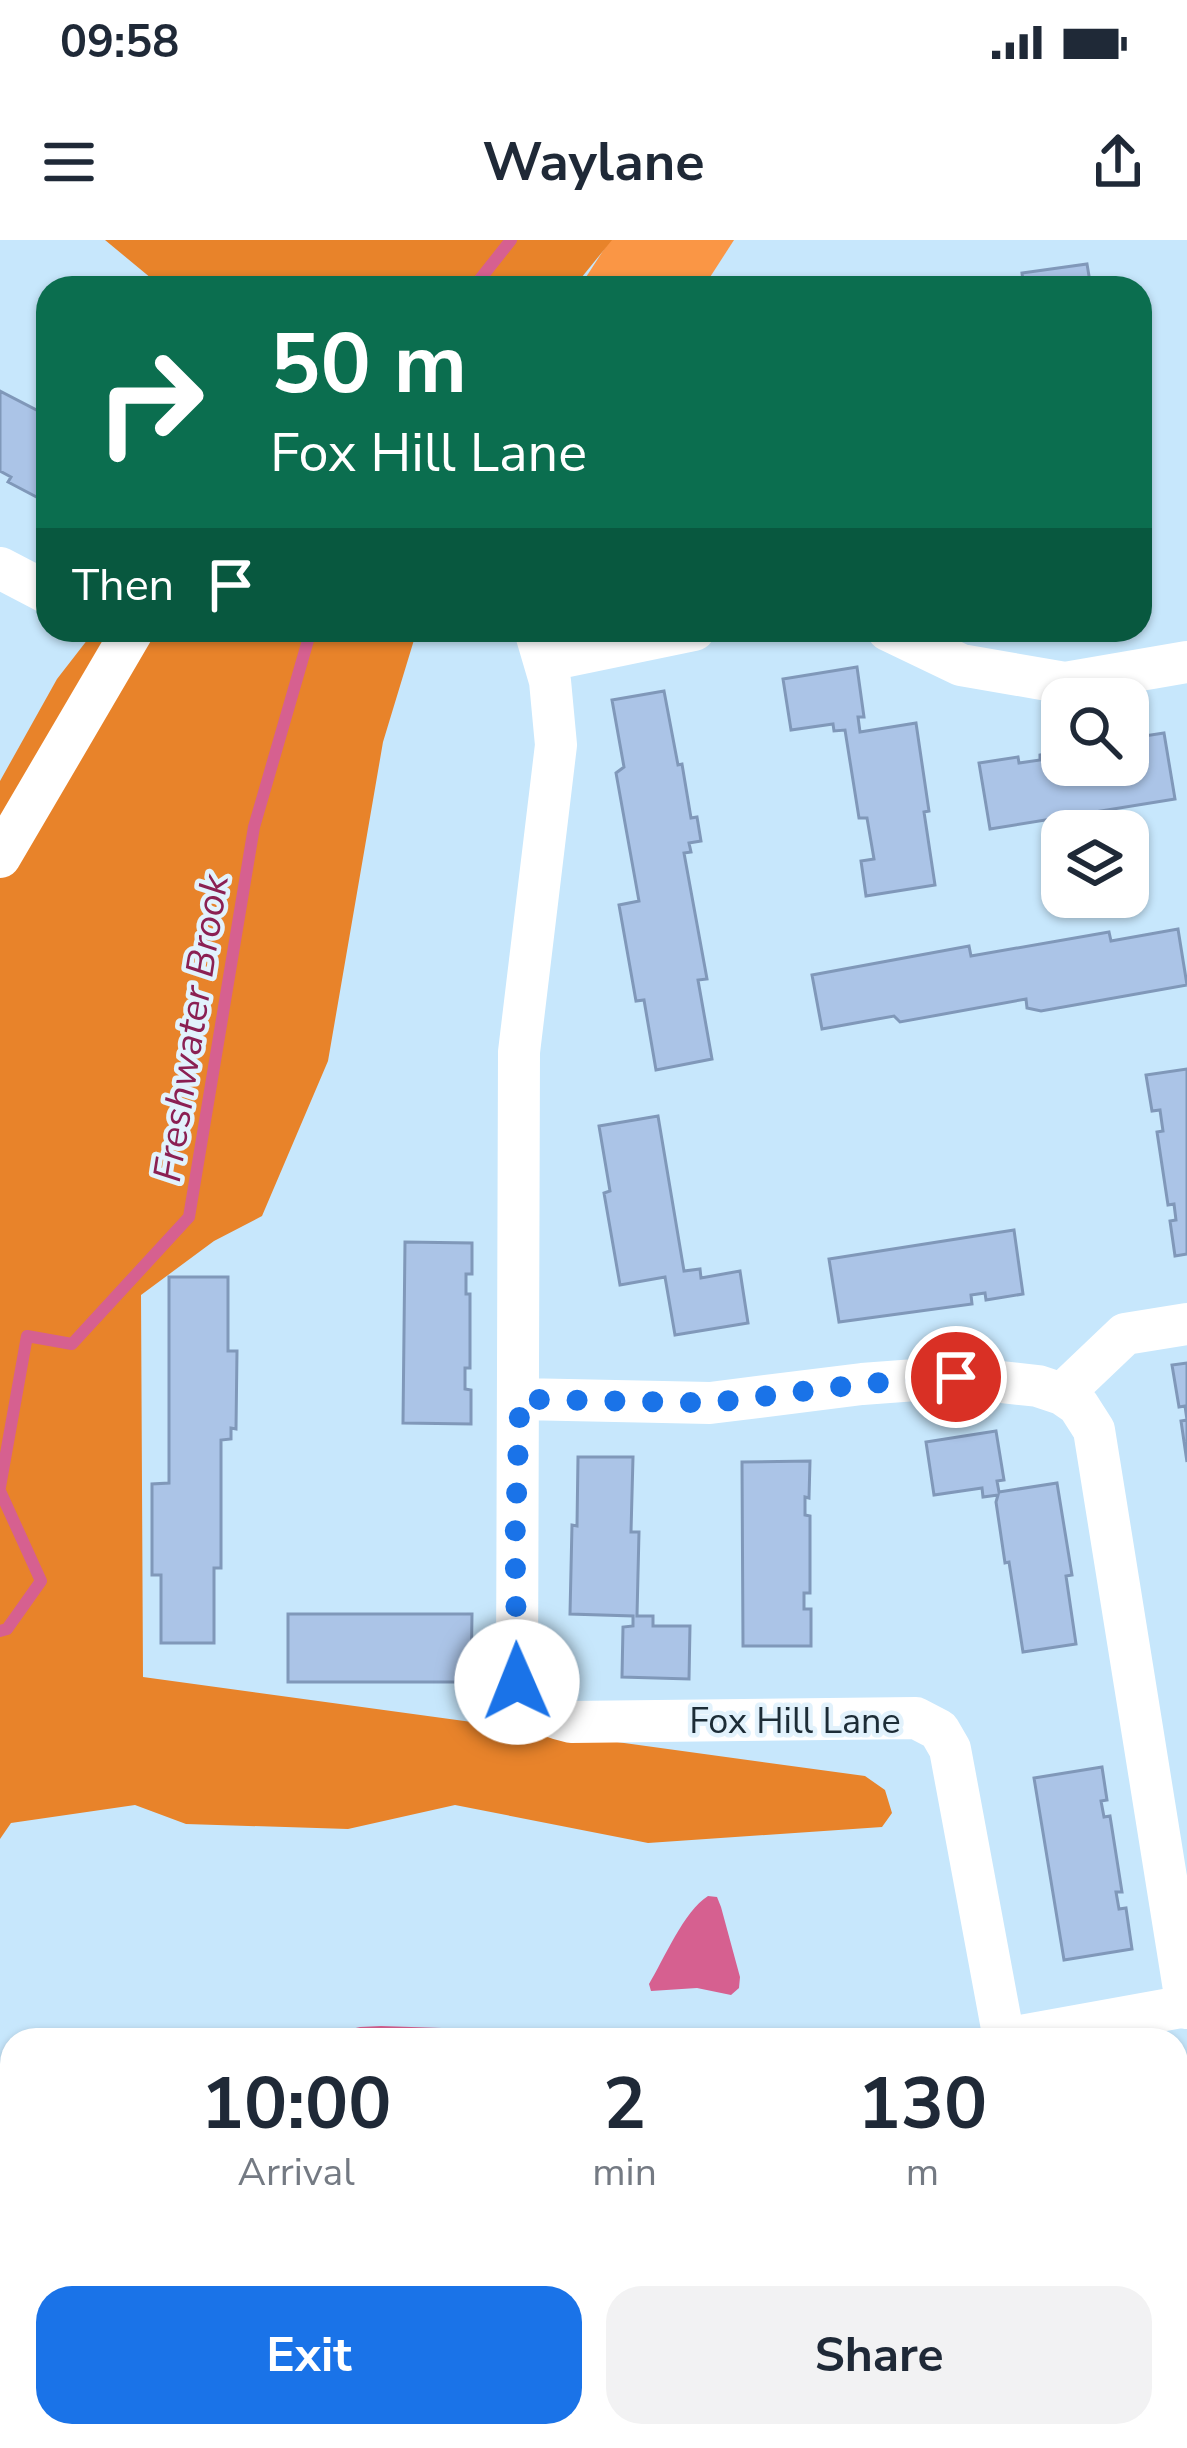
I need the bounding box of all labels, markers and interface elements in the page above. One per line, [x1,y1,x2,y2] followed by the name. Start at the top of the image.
[60,12,179,73] text: 09:58
[482,125,705,199] text: Waylane
[36,129,102,195] icon: menu
[1085,129,1151,195] icon: share
[270,307,467,422] text: 50 m
[72,324,228,480] icon: right
[270,416,587,490] text: Fox Hill Lane
[198,552,264,618] icon: arrive
[72,555,174,616] text: Then
[1041,678,1149,918] map controls
[1041,678,1149,786] button: search
[1041,810,1149,918] button: layers
[141,869,242,1186] water label: Freshwater Brook
[905,1326,1007,1428] pin
[923,1344,989,1410] icon: arrive
[454,1619,580,1745] position arrow
[689,1697,901,1746] street label: Fox Hill Lane
[201,2055,391,2153] text: 10:00
[603,2055,646,2153] text: 2
[858,2055,987,2153] text: 130
[237,2146,355,2199] text: Arrival
[592,2146,657,2199] text: min
[906,2146,939,2199] text: m
[36,2286,582,2424] button: Exit
[606,2286,1152,2424] button: Share

